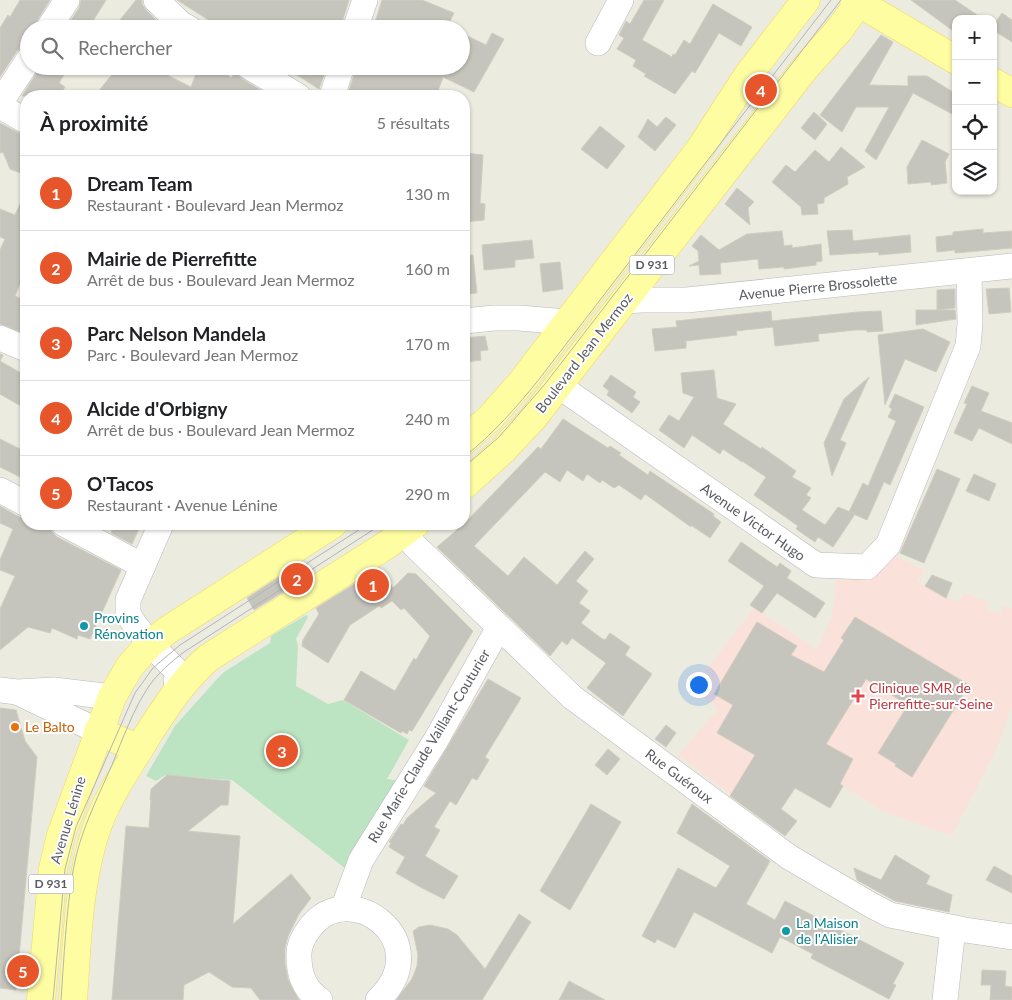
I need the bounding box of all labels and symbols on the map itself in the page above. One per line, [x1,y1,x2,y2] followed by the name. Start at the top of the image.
[745,71,777,109] pin: 4
[630,256,674,274] road number: D 931
[738,270,898,303] street label: Avenue Pierre Brossolette
[532,289,636,416] street label: Boulevard Jean Mermoz
[698,479,809,564] street label: Avenue Victor Hugo
[281,560,313,598] pin: 2
[357,566,389,604] pin: 1
[94,609,164,642] place label: Provins Rénovation
[78,620,90,632] marker: Provins Rénovation
[364,646,493,846] street label: Rue Marie-Claude Vaillant-Couturier
[686,672,712,698] your location
[869,679,993,712] place label: Clinique SMR de Pierrefitte-sur-Seine
[851,689,865,703] marker: Clinique SMR de Pierrefitte-sur-Seine
[25,718,75,735] place label: Le Balto
[9,721,21,733] marker: Le Balto
[266,732,298,770] pin: 3
[642,745,716,807] street label: Rue Guéroux
[46,774,89,866] street label: Avenue Lénine
[28,874,74,894] road number: D 931
[796,914,859,947] place label: La Maison de l'Alisier
[780,925,792,937] marker: La Maison de l'Alisier
[7,952,39,990] pin: 5

